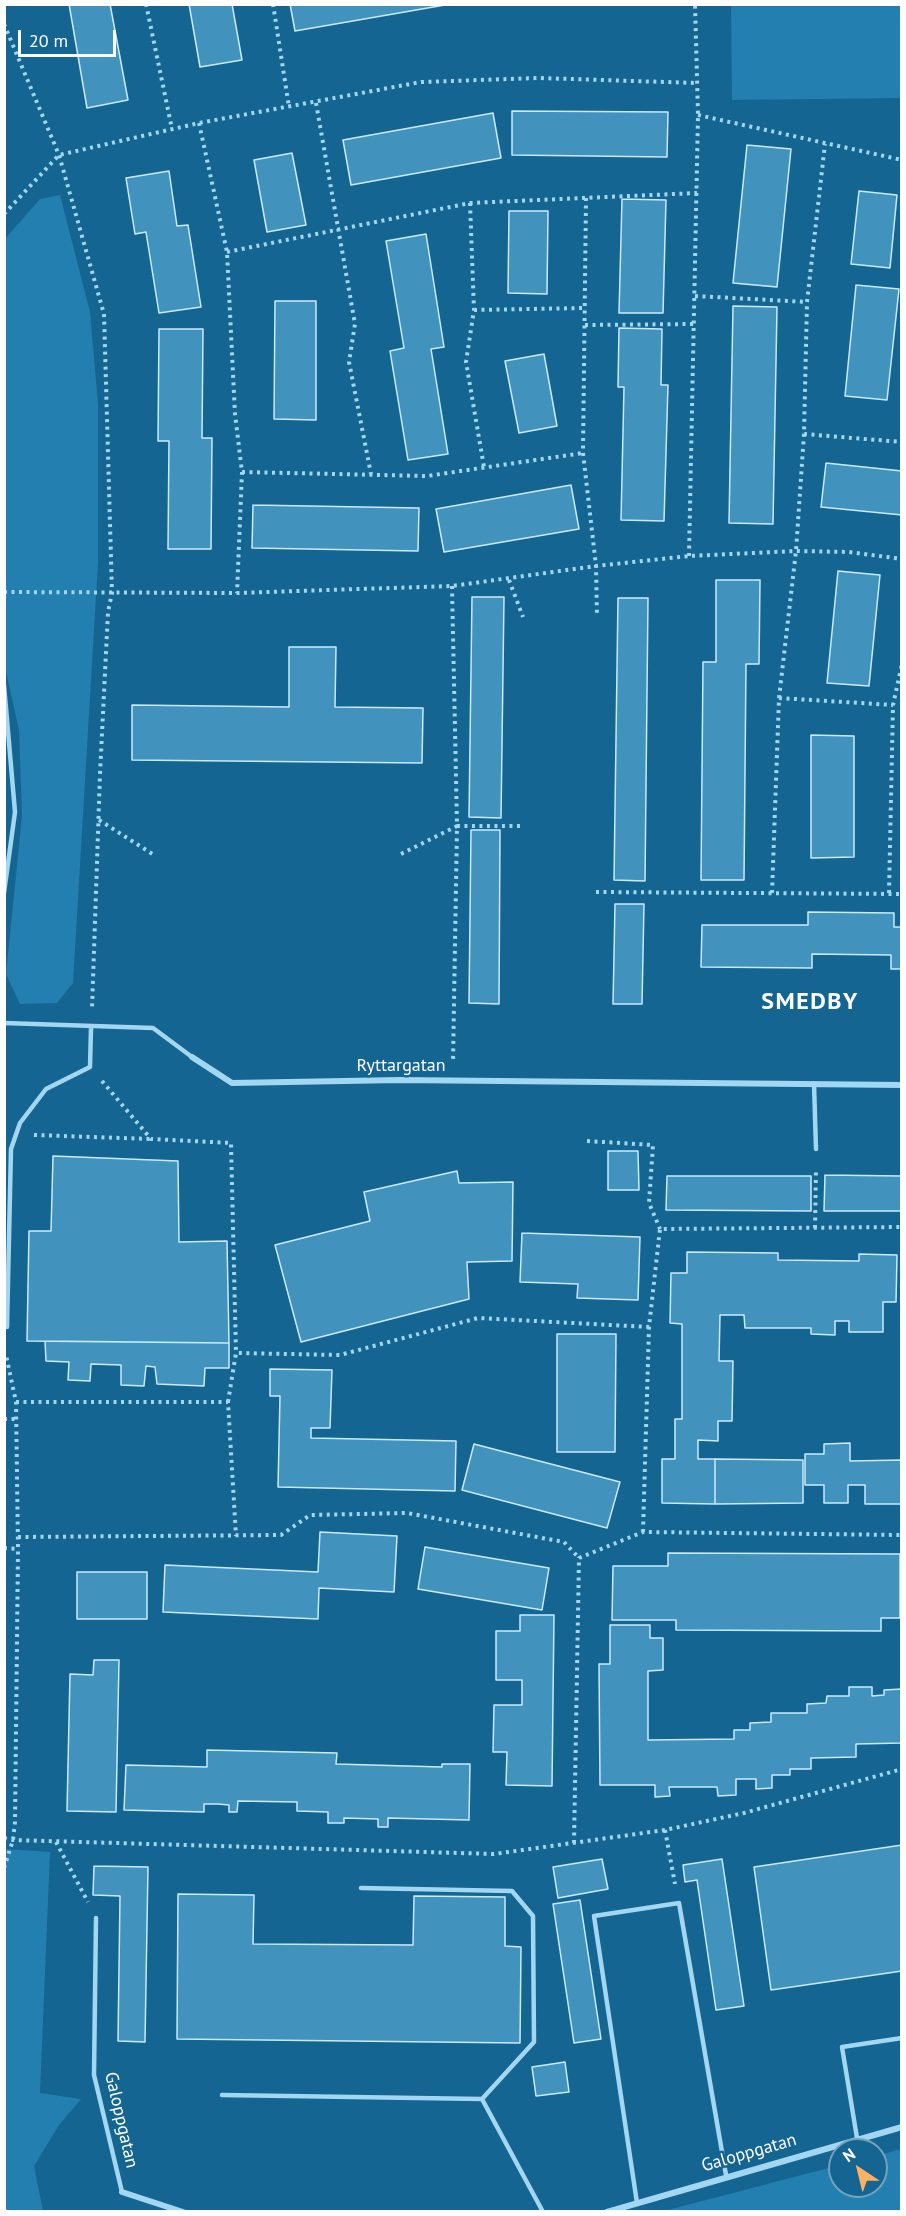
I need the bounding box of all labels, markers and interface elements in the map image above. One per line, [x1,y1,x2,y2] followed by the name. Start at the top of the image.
[21,18,118,56] scale bar
[29,29,68,52] text: 20 m
[761,988,859,1016] district label: SMEDBY
[356,1055,446,1077] street label: Ryttargatan
[99,2070,143,2170] street label: Galoppgatan
[699,2129,799,2177] street label: Galoppgatan
[828,2138,888,2198] north arrow
[839,2144,859,2166] text: N

